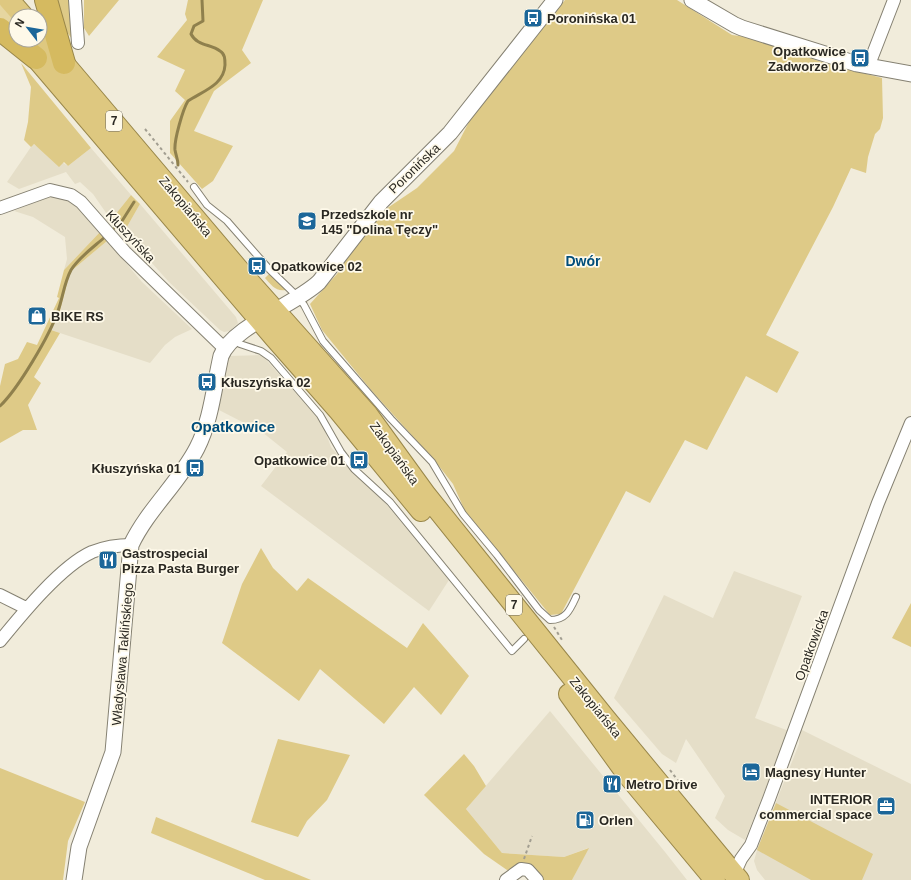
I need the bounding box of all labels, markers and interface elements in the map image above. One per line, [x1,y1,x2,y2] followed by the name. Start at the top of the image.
[522,7,544,29] bus stop icon: Poronińska 01
[8,8,48,48] north arrow
[547,11,636,26] place label: Poronińska 01
[12,16,27,29] text: N
[768,44,846,74] place label: Opatkowice Zadworze 01
[849,47,871,69] bus stop icon: Opatkowice Zadworze 01
[106,111,122,131] road number: 7
[386,140,444,196] street label: Poronińska
[156,173,216,240] street label: Zakopiańska
[103,207,159,266] street label: Kłuszyńska
[321,207,438,237] place label: Przedszkole nr 145 "Dolina Tęczy"
[296,210,318,232] school or university icon: Przedszkole nr 145 "Dolina Tęczy"
[566,253,601,269] district label: Dwór
[246,255,268,277] bus stop icon: Opatkowice 02
[271,259,362,274] place label: Opatkowice 02
[26,305,48,327] shop icon: BIKE RS
[51,309,104,324] place label: BIKE RS
[196,371,218,393] bus stop icon: Kłuszyńska 02
[221,375,311,390] place label: Kłuszyńska 02
[191,418,275,435] district label: Opatkowice
[367,419,423,488] street label: Zakopiańska
[348,449,370,471] bus stop icon: Opatkowice 01
[254,453,345,468] place label: Opatkowice 01
[184,457,206,479] bus stop icon: Kłuszyńska 01
[91,461,181,476] place label: Kłuszyńska 01
[122,546,239,576] place label: Gastrospecial Pizza Pasta Burger
[97,549,119,571] restaurant icon: Gastrospecial Pizza Pasta Burger
[109,582,136,726] street label: Władysława Taklińskiego
[506,595,522,615] road number: 7
[792,607,832,683] street label: Opatkowicka
[567,674,625,741] street label: Zakopiańska
[740,761,762,783] hotel icon: Magnesy Hunter
[765,765,866,780] place label: Magnesy Hunter
[601,773,623,795] restaurant icon: Metro Drive
[626,777,698,792] place label: Metro Drive
[759,792,873,822] place label: INTERIOR commercial space
[875,795,897,817] office icon: INTERIOR commercial space
[574,809,596,831] fuel station icon: Orlen
[599,813,633,828] place label: Orlen

